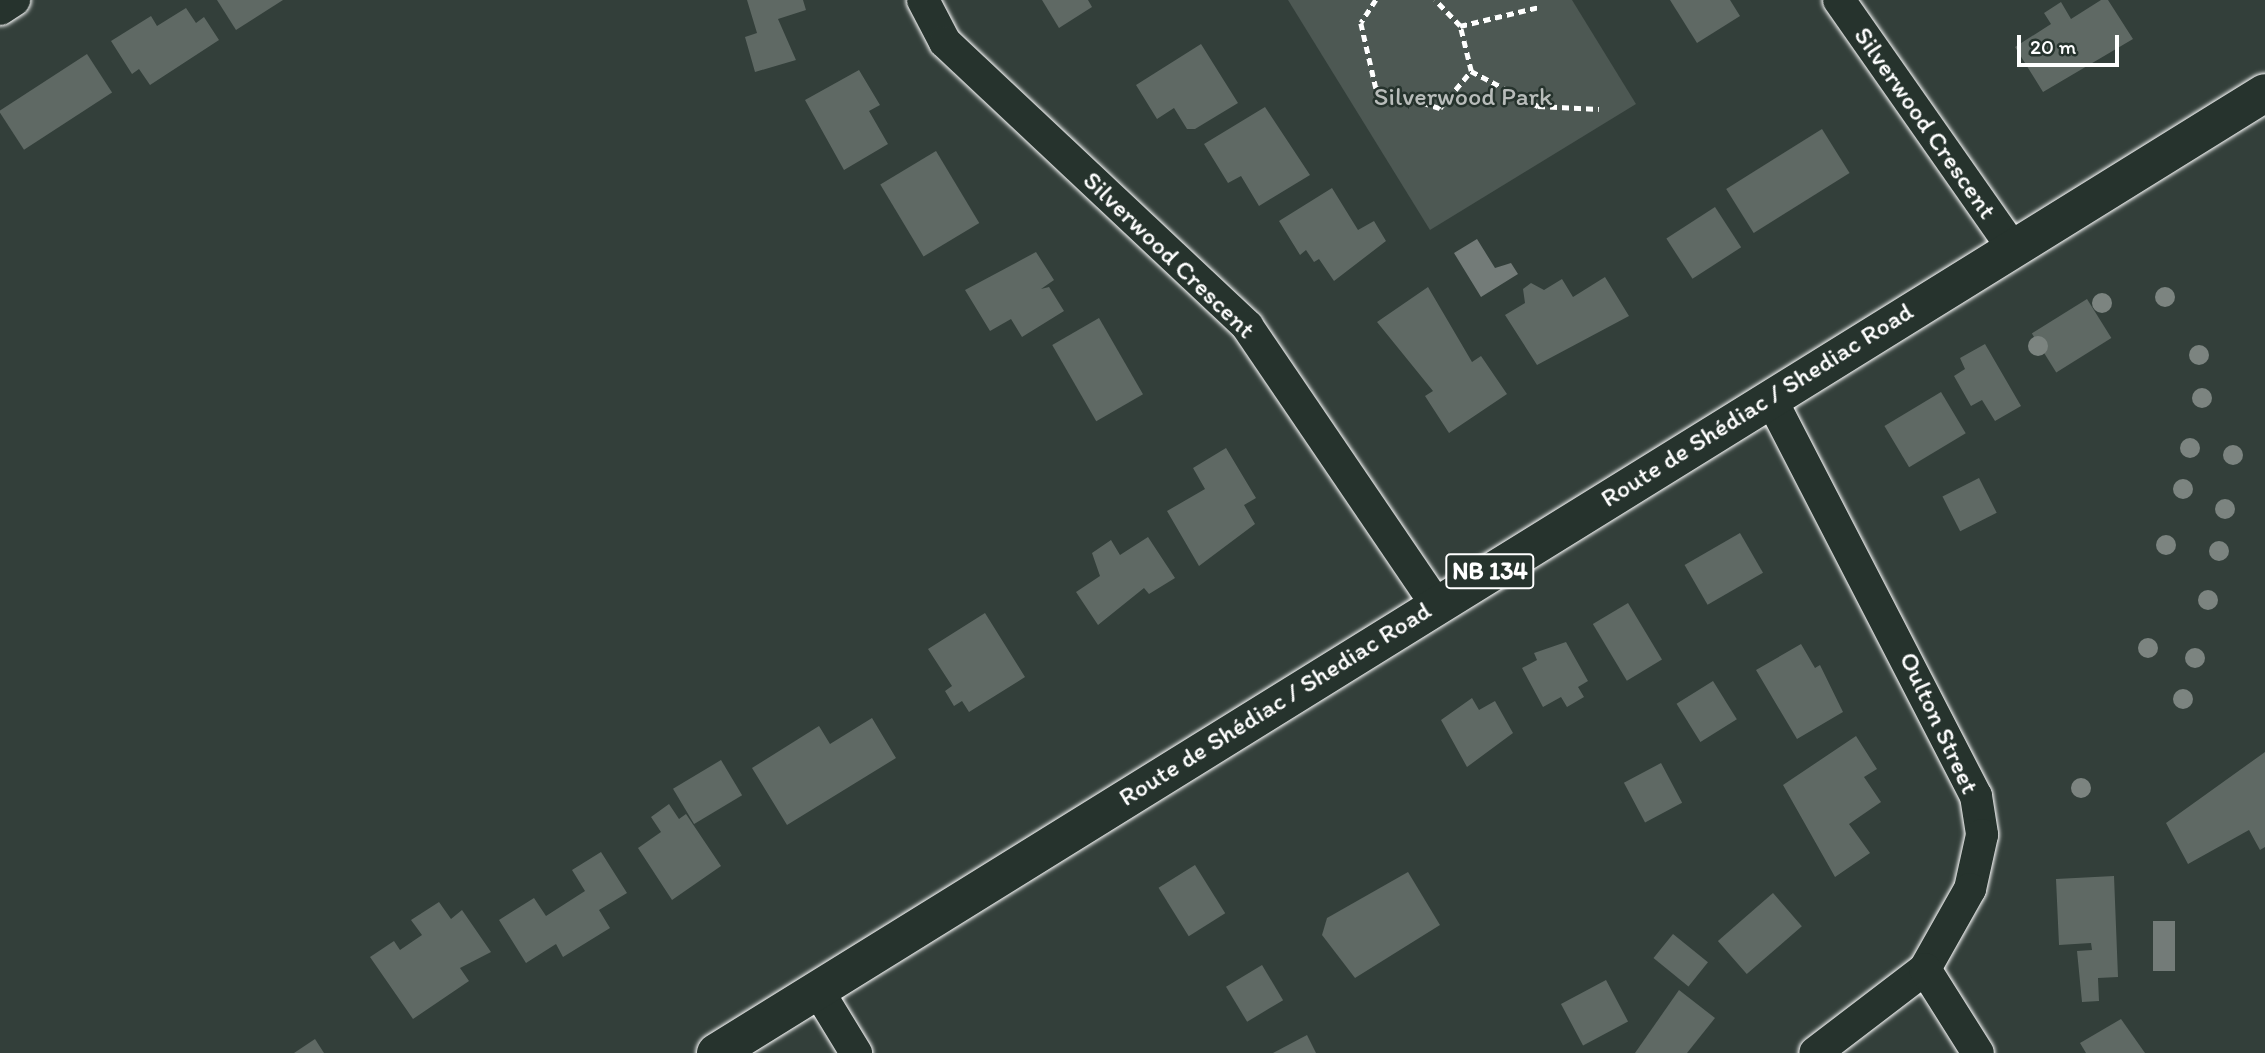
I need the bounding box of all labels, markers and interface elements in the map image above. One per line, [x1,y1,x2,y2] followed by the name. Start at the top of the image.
[1847,21,2003,225] street label: Silverwood Crescent
[2020,21,2122,65] scale bar
[2030,34,2076,59] text: 20 m
[1374,81,1552,113] park label: Silverwood Park
[1076,165,1262,345] street label: Silverwood Crescent
[1595,296,1919,514] street label: Route de Shédiac / Shediac Road
[1444,550,1536,592] road number: NB 134
[1113,595,1437,813] street label: Route de Shédiac / Shediac Road
[1893,647,1985,799] street label: Oulton Street

